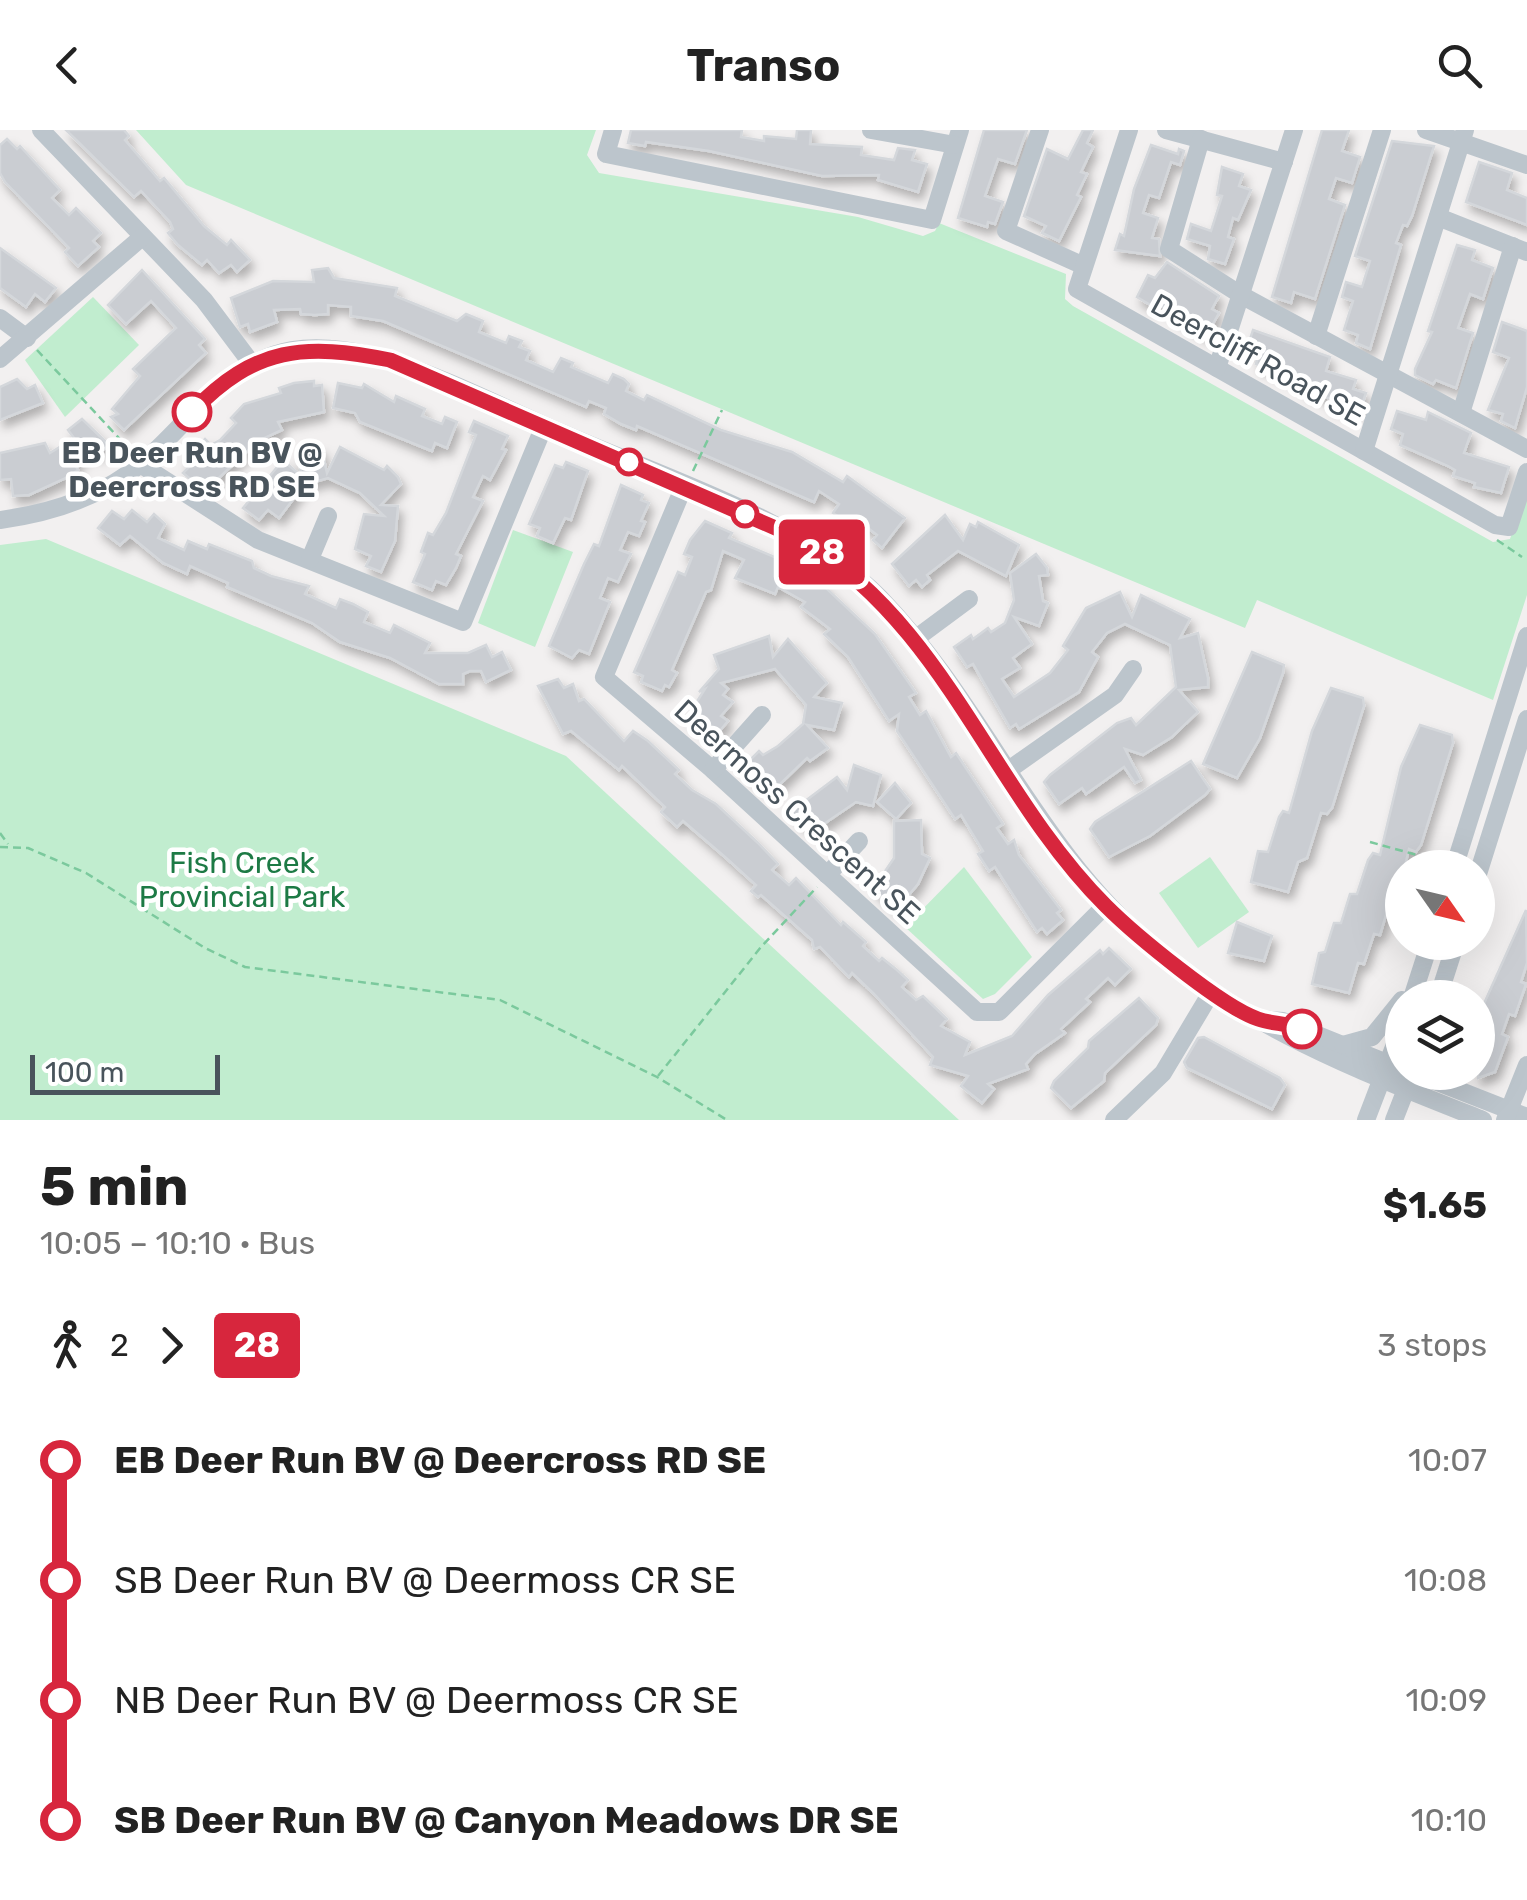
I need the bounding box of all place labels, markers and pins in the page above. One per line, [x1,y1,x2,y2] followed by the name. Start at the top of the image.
[173,393,211,431] marker: EB Deer Run BV @ Deercross RD SE
[61,435,323,505] place label: EB Deer Run BV @ Deercross RD SE
[616,449,642,475] unlabelled marker
[732,501,758,527] unlabelled marker
[1283,1010,1321,1048] unlabelled marker

